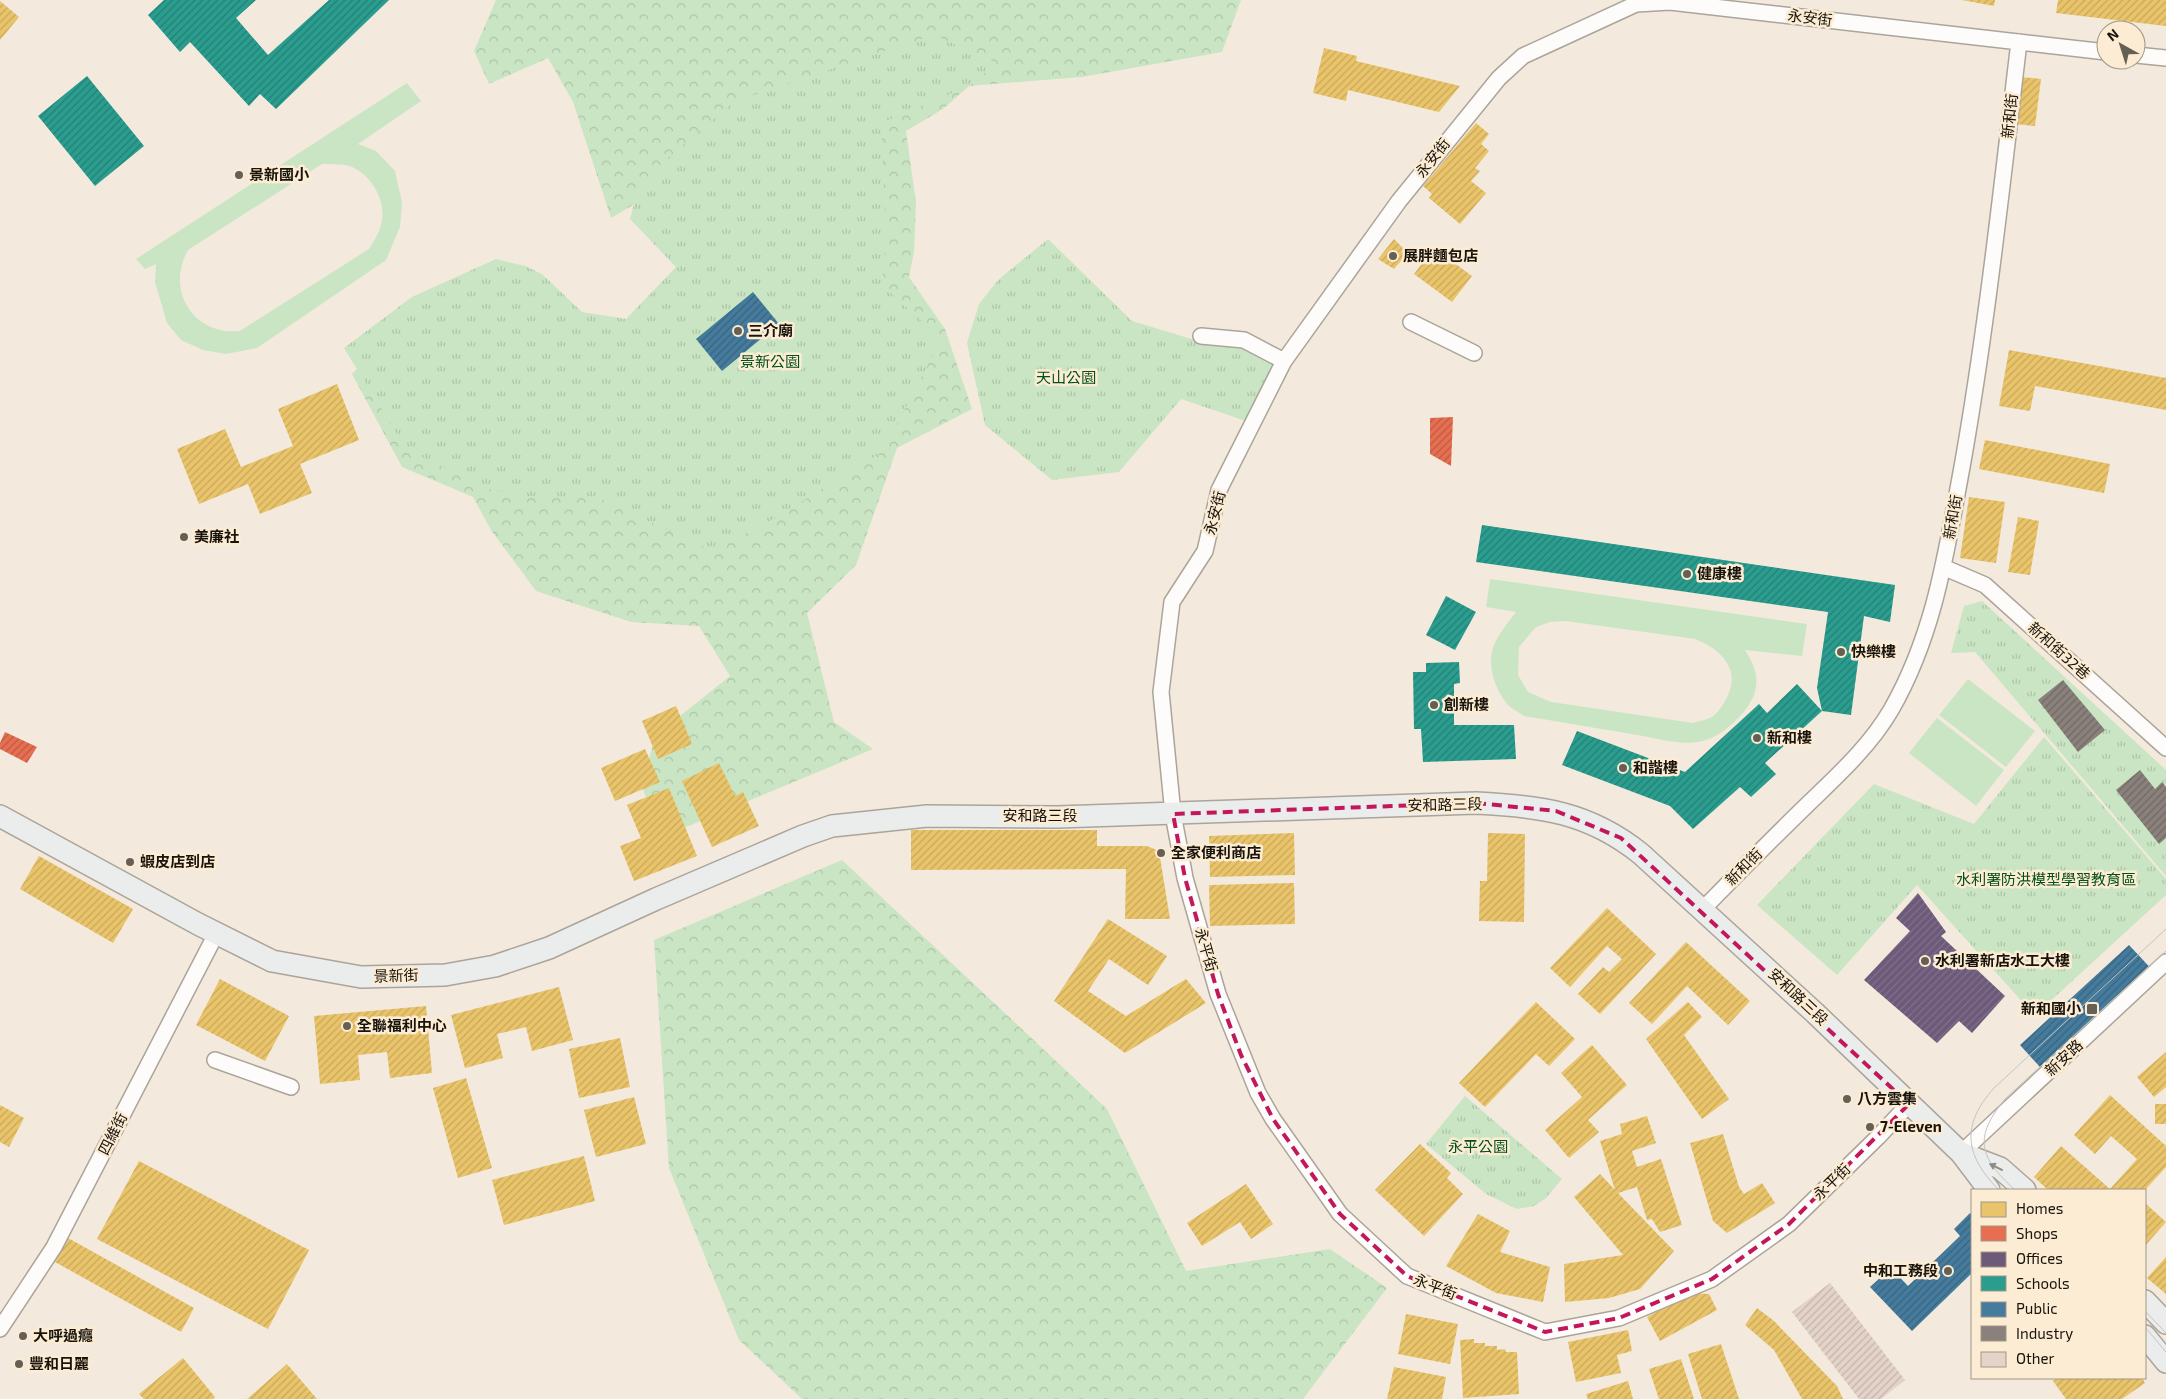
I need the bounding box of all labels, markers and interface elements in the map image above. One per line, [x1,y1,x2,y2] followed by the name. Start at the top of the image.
[1787,5,1834,29] street label: 永安街
[2096,20,2146,70] north arrow
[2103,25,2122,44] text: N
[1998,93,2020,139] street label: 新和街
[1411,134,1453,181] street label: 永安街
[249,165,310,183] place label: 景新國小
[233,169,245,181] marker: 景新國小
[1403,246,1478,264] place label: 展胖麵包店
[1387,250,1399,262] marker: 展胖麵包店
[748,321,793,339] place label: 三介廟
[732,325,744,337] marker: 三介廟
[740,352,800,370] park label: 景新公園
[1036,368,1096,386] park label: 天山公園
[1200,489,1228,537] street label: 永安街
[1939,493,1965,541] street label: 新和街
[194,527,239,545] place label: 美廉社
[178,531,190,543] marker: 美廉社
[1697,564,1742,582] place label: 健康樓
[1681,568,1693,580] marker: 健康樓
[2025,618,2094,683] street label: 新和街32巷
[1851,642,1896,660] place label: 快樂樓
[1835,646,1847,658] marker: 快樂樓
[1444,695,1489,713] place label: 創新樓
[1428,699,1440,711] marker: 創新樓
[1767,728,1812,746] place label: 新和樓
[1751,732,1763,744] marker: 新和樓
[1633,758,1678,776] place label: 和諧樓
[1617,762,1629,774] marker: 和諧樓
[1407,794,1483,814] street label: 安和路三段
[1002,806,1078,824] street label: 安和路三段
[1171,843,1261,861] place label: 全家便利商店
[1721,844,1766,889] street label: 新和街
[1155,847,1167,859] marker: 全家便利商店
[140,852,215,870] place label: 蝦皮店到店
[124,856,136,868] marker: 蝦皮店到店
[1956,870,2136,888] park label: 水利署防洪模型學習教育區
[1192,926,1222,974] street label: 永平街
[1935,951,2070,969] place label: 水利署新店水工大樓
[1919,955,1931,967] marker: 水利署新店水工大樓
[1765,964,1832,1028] street label: 安和路三段
[373,965,419,985] street label: 景新街
[2021,999,2082,1017] place label: 新和國小
[2085,1002,2099,1016] marker: 新和國小
[357,1016,447,1034] place label: 全聯福利中心
[341,1020,353,1032] marker: 全聯福利中心
[2041,1035,2086,1079] street label: 新安路
[1857,1089,1917,1107] place label: 八方雲集
[1841,1093,1853,1105] marker: 八方雲集
[94,1109,130,1158] street label: 四維街
[1880,1117,1942,1135] place label: 7-Eleven
[1864,1121,1876,1133] marker: 7-Eleven
[1448,1137,1508,1155] park label: 永平公園
[1809,1159,1854,1203] street label: 永平街
[1988,1163,2003,1171] one-way arrow
[1971,1189,2146,1379] legend
[2016,1199,2063,1217] text: Homes
[2016,1224,2058,1242] text: Shops
[2016,1249,2063,1267] text: Offices
[1863,1261,1938,1279] place label: 中和工務段
[1942,1265,1954,1277] marker: 中和工務段
[1411,1270,1460,1303] street label: 永平街
[2016,1274,2070,1292] text: Schools
[2016,1299,2057,1317] text: Public
[2016,1324,2073,1342] text: Industry
[33,1326,93,1344] place label: 大呼過癮
[17,1330,29,1342] marker: 大呼過癮
[2016,1349,2055,1367] text: Other
[29,1354,89,1372] place label: 豐和日麗
[13,1358,25,1370] marker: 豐和日麗

